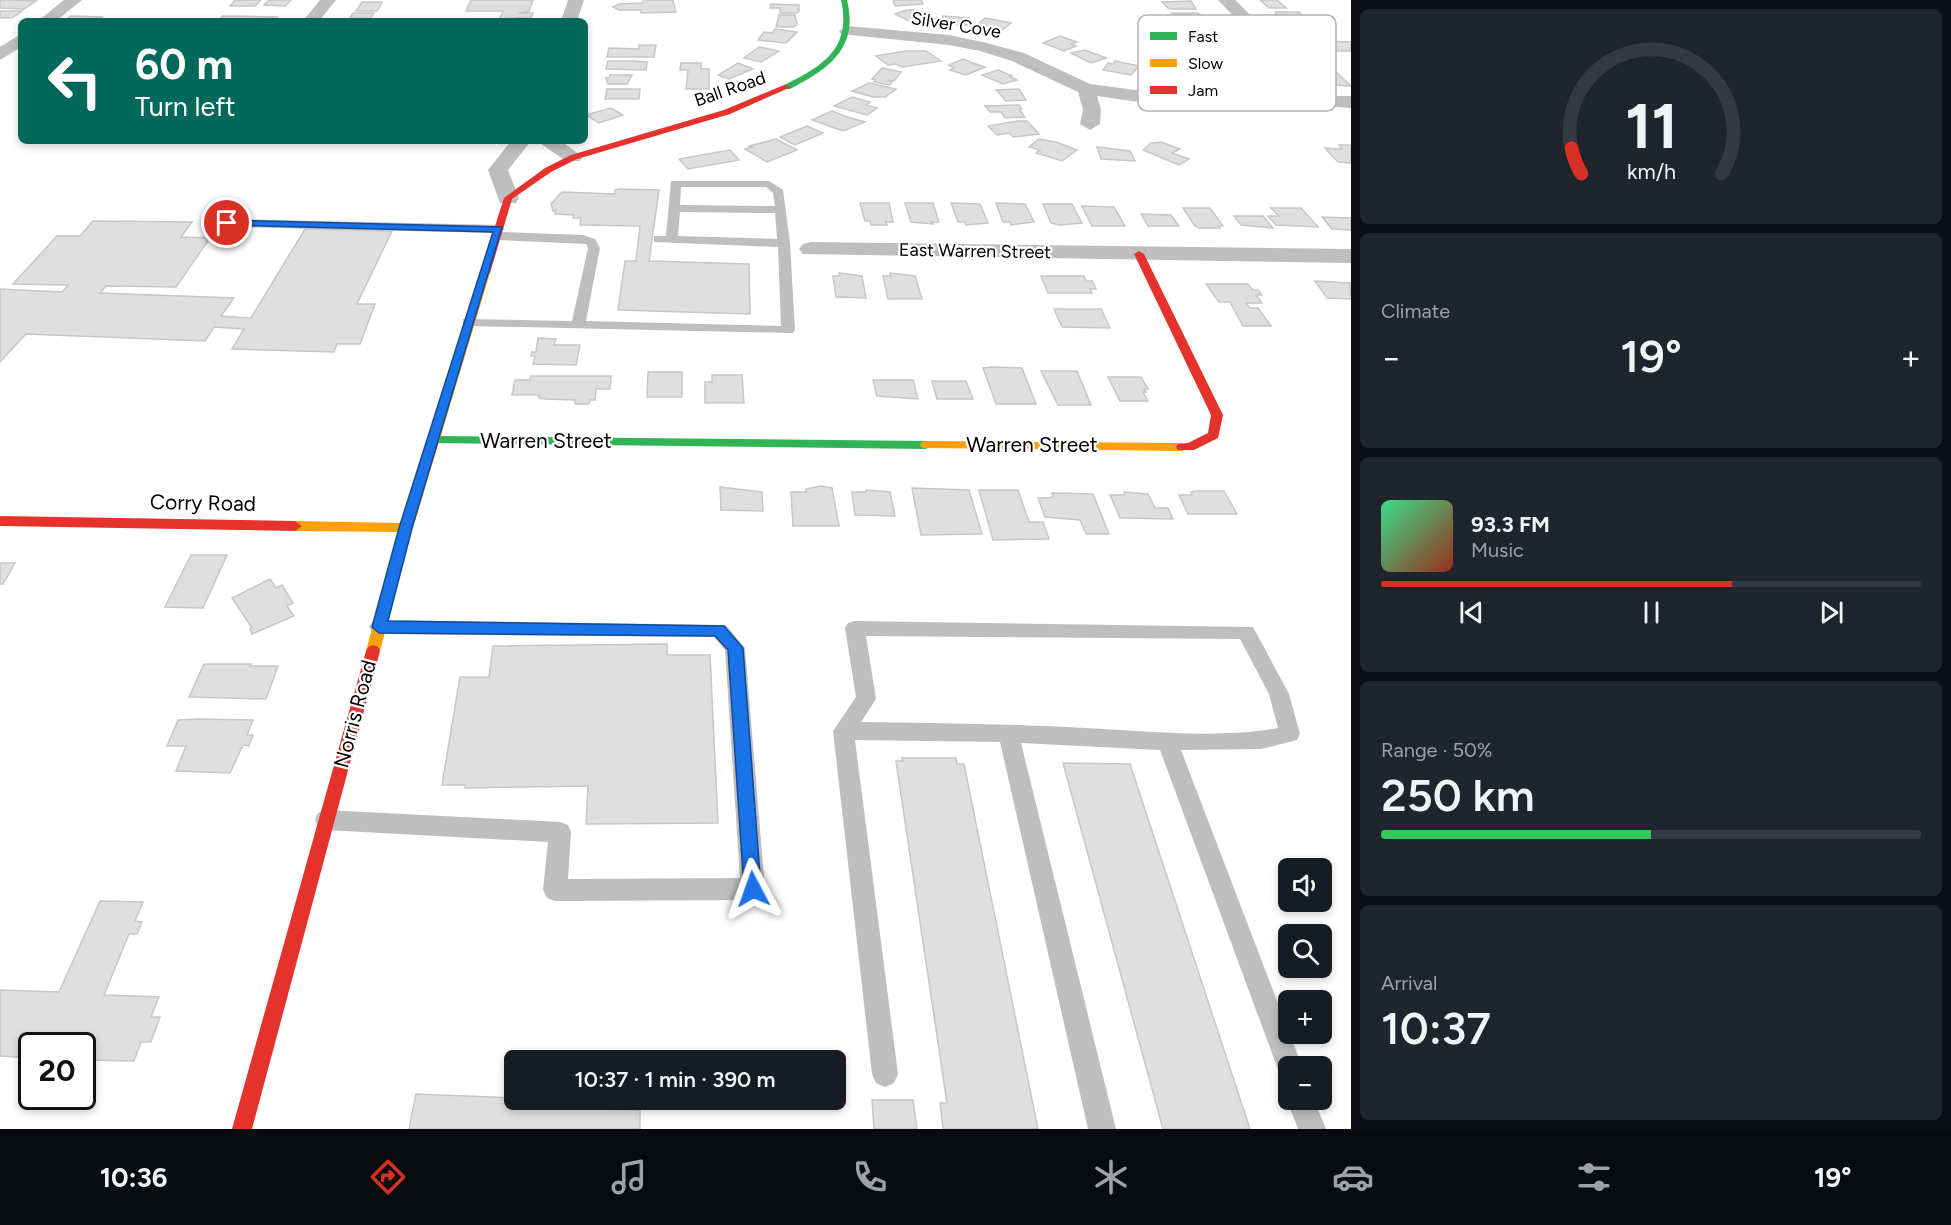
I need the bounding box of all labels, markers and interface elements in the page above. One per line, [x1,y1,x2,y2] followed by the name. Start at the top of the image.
[909,7,1003,43] street label: Silver Cove
[1138,15,1336,111] legend
[1188,27,1218,46] text: Fast
[135,39,233,90] text: 60 m
[36,42,114,120] icon: left
[1188,54,1223,73] text: Slow
[691,67,769,111] street label: Ball Road
[1188,81,1218,100] text: Jam
[1625,89,1677,164] text: 11
[135,90,235,123] text: Turn left
[1627,159,1675,184] text: km/h
[201,197,252,248] pin
[210,206,243,239] icon: arrive
[899,239,1051,263] street label: East Warren Street
[1381,299,1450,323] text: Climate
[1620,329,1682,383] text: 19°
[1381,338,1402,377] text: −
[1900,338,1921,377] text: +
[480,428,612,453] street label: Warren Street
[966,432,1098,457] street label: Warren Street
[150,489,256,516] street label: Corry Road
[1471,511,1550,538] text: 93.3 FM
[1471,538,1524,562] text: Music
[1455,596,1488,629] icon: previous
[1635,596,1668,629] icon: pause
[1815,596,1848,629] icon: next
[328,657,381,771] street label: Norris Road
[1381,738,1493,762] text: Range · 50%
[1381,768,1535,822] text: 250 km
[721,857,785,921] position arrow
[1278,858,1332,1110] map controls
[1278,858,1332,912] button: sound
[1278,924,1332,978] button: search
[1381,971,1437,995] text: Arrival
[1278,990,1332,1044] button: +
[1381,1001,1491,1055] text: 10:37
[18,1032,96,1110] speed limit sign: 20
[1278,1056,1332,1110] button: −
[574,1066,776,1093] text: 10:37 · 1 min · 390 m
[367,1156,409,1198] icon: directions
[608,1156,650,1198] icon: music
[849,1156,891,1198] icon: phone
[1090,1156,1132,1198] icon: climate
[1332,1156,1374,1198] icon: car
[1573,1156,1615,1198] icon: filters
[100,1161,167,1194] text: 10:36
[1814,1161,1851,1194] text: 19°

